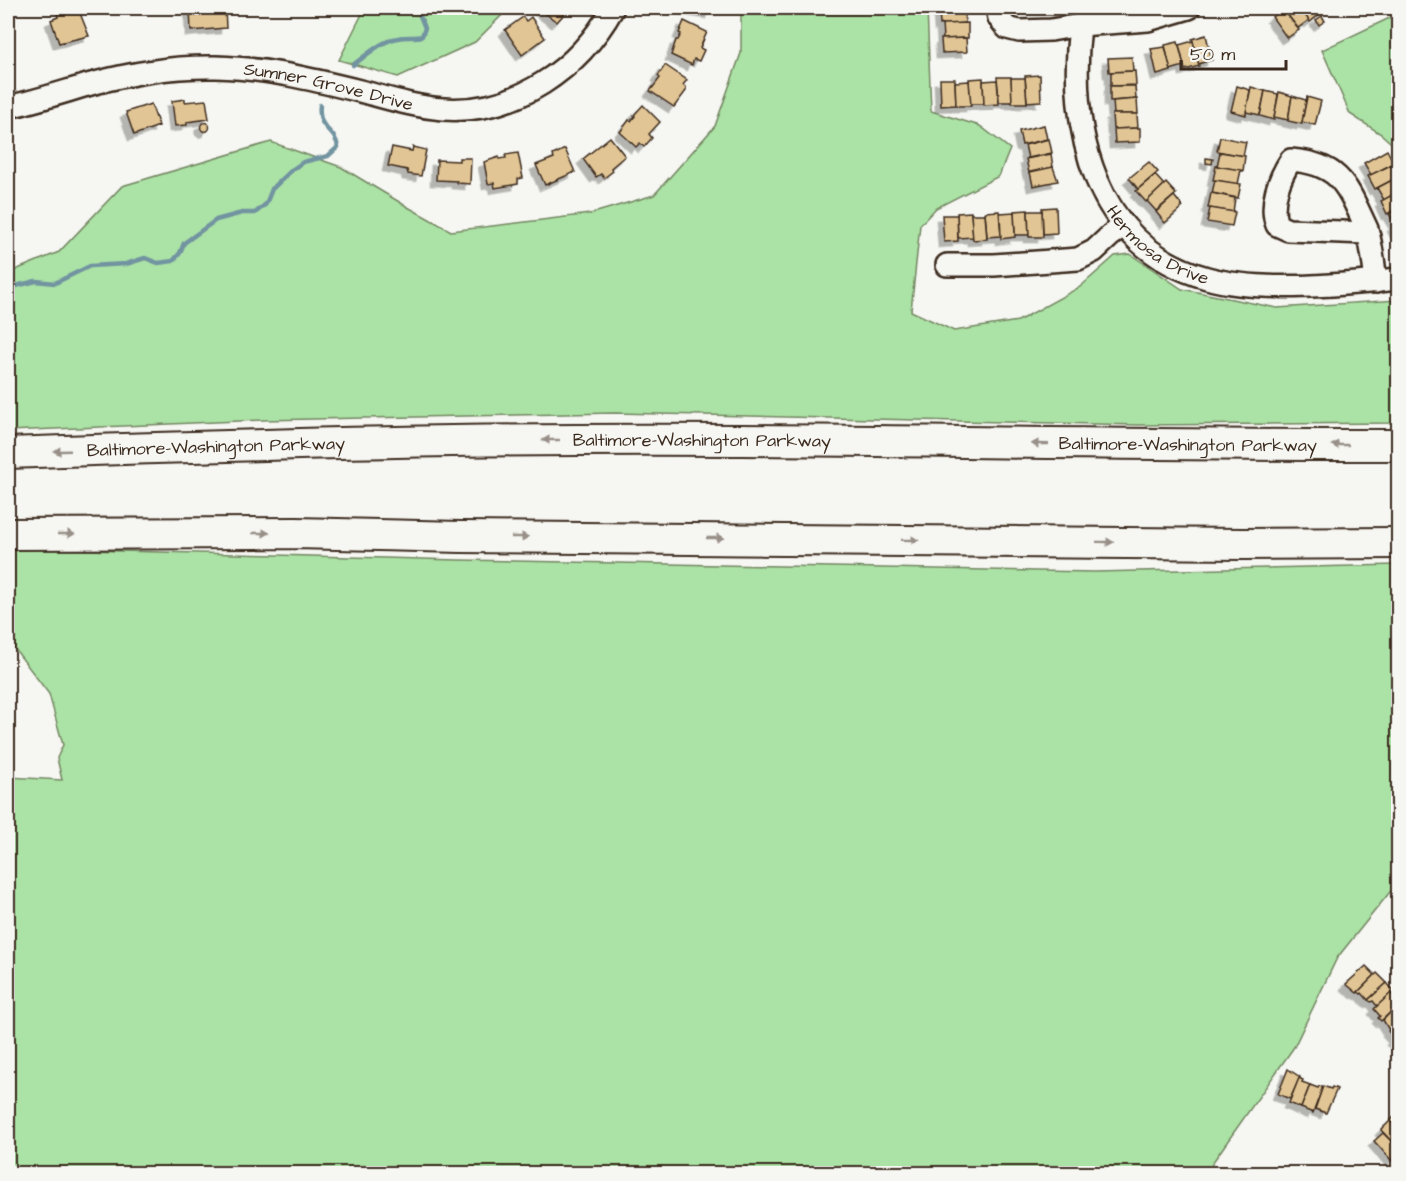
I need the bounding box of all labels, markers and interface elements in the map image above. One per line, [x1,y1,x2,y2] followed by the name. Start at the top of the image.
[1181,33,1286,71] scale bar
[1190,42,1235,67] text: 50 m
[242,57,416,117] street label: Sumner Grove Drive
[1100,201,1212,291] street label: Hermosa Drive
[573,428,831,455] street label: Baltimore-Washington Parkway
[86,431,345,463] street label: Baltimore-Washington Parkway
[1059,431,1317,459] street label: Baltimore-Washington Parkway
[542,435,561,445] one-way arrow
[1031,439,1050,448] one-way arrow
[1331,440,1350,450] one-way arrow
[53,447,72,456] one-way arrow
[251,528,270,538] one-way arrow
[56,529,75,539] one-way arrow
[510,532,529,542] one-way arrow
[705,533,724,543] one-way arrow
[900,535,919,545] one-way arrow
[1095,537,1114,547] one-way arrow

